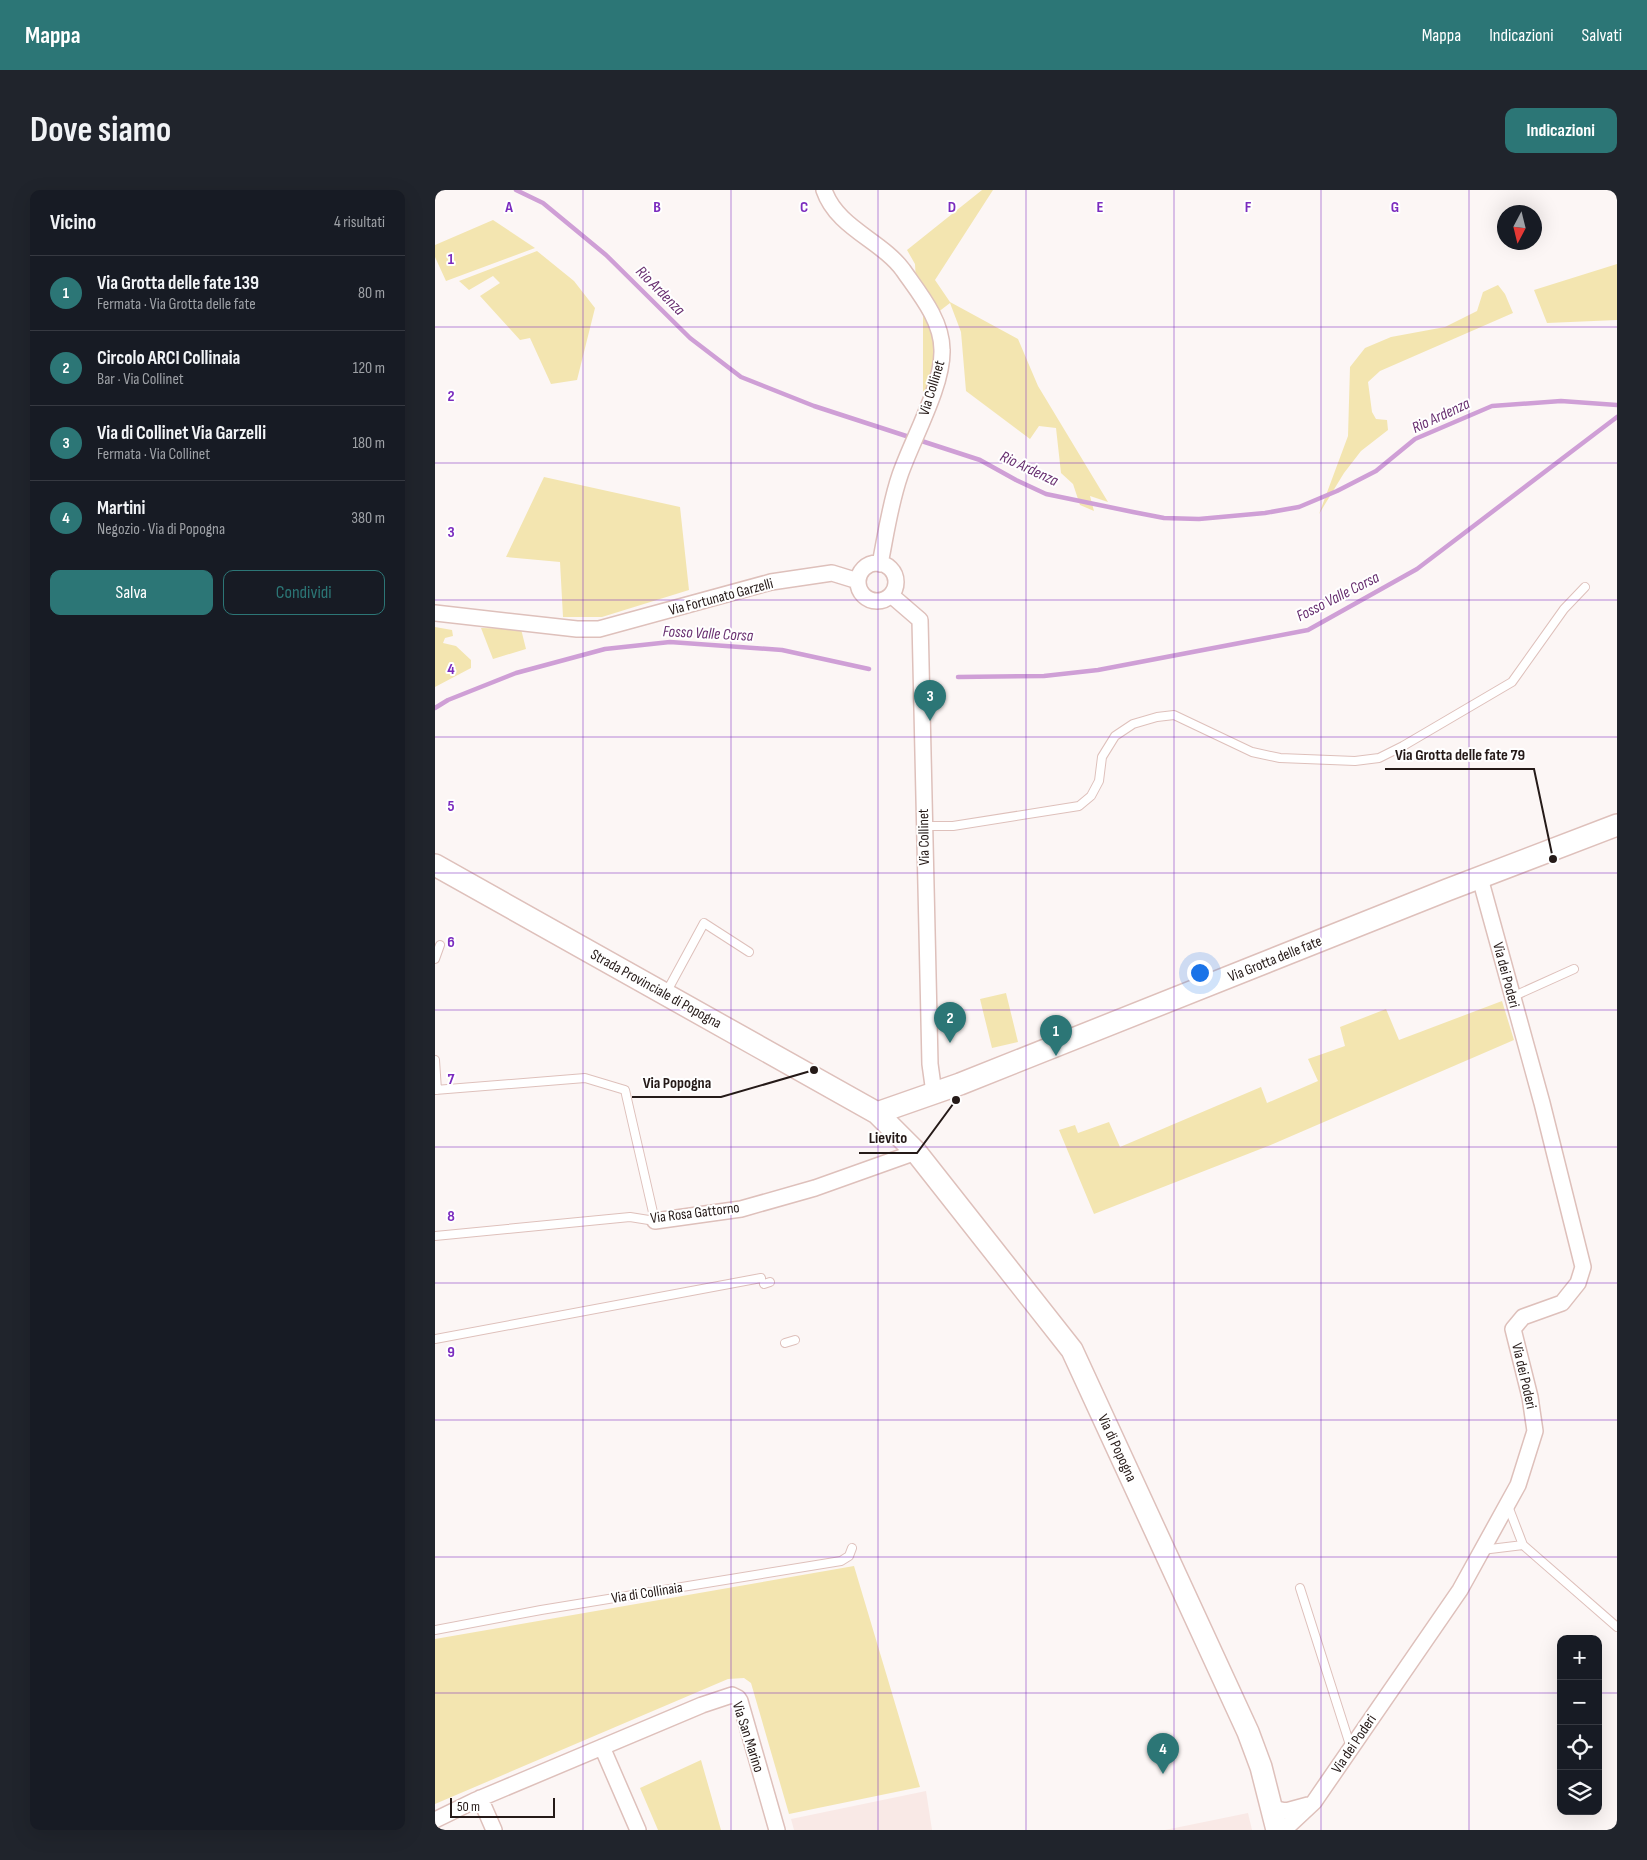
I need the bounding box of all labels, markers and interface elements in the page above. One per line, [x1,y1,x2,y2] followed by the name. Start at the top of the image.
[25,21,81,50] text: Mappa
[1422,25,1461,46] text: Mappa
[1489,25,1554,46] text: Indicazioni
[1582,25,1622,46] text: Salvati
[1505,108,1617,153] button: Indicazioni
[30,109,171,152] text: Dove siamo
[504,198,513,217] text: A
[653,198,661,217] text: B
[800,198,808,217] text: C
[948,198,956,217] text: D
[1097,198,1104,217] text: E
[1245,198,1252,217] text: F
[1391,198,1399,217] text: G
[1497,205,1542,250] north arrow
[50,210,96,235] text: Vicino
[334,213,385,232] text: 4 risultati
[448,250,455,269] text: 1
[631,262,689,320] water label: Rio Ardenza
[97,272,259,295] text: Via Grotta delle fate 139
[63,284,69,303] text: 1
[358,284,385,303] text: 80 m
[97,295,256,314] text: Fermata · Via Grotta delle fate
[97,347,240,370] text: Circolo ARCI Collinaia
[915,358,950,418] street label: Via Collinet
[62,359,70,378] text: 2
[353,359,385,378] text: 120 m
[97,370,184,389] text: Bar · Via Collinet
[447,387,455,406] text: 2
[1409,394,1474,438] water label: Rio Ardenza
[97,422,266,445] text: Via di Collinet Via Garzelli
[62,434,70,453] text: 3
[352,434,385,453] text: 180 m
[97,445,210,464] text: Fermata · Via Collinet
[997,447,1062,491] water label: Rio Ardenza
[97,497,145,520] text: Martini
[62,509,70,528] text: 4
[351,509,385,528] text: 380 m
[97,520,225,539] text: Negozio · Via di Popogna
[447,523,455,542] text: 3
[1293,568,1383,626] water label: Fosso Valle Corsa
[50,570,213,615] button: Salva
[223,570,385,615] button: Condividi
[667,574,776,620] street label: Via Fortunato Garzelli
[662,622,754,646] water label: Fosso Valle Corsa
[447,660,455,679] text: 4
[914,680,946,721] pin: 3
[1385,738,1534,769] callout: Via Grotta delle fate 79
[1395,746,1525,765] text: Via Grotta delle fate 79
[447,797,455,816] text: 5
[914,808,934,866] street label: Via Collinet
[1225,932,1325,986] street label: Via Grotta delle fate
[447,933,455,952] text: 6
[1488,940,1524,1010] street label: Via dei Poderi
[587,945,725,1033] street label: Strada Provinciale di Popogna
[1187,960,1213,986] your location
[934,1002,966,1043] pin: 2
[1040,1015,1072,1056] pin: 1
[632,1066,721,1097] callout: Via Popogna
[448,1070,455,1089] text: 7
[643,1074,711,1093] text: Via Popogna
[859,1122,917,1153] callout: Lievito
[869,1129,907,1148] text: Lievito
[649,1198,741,1228] street label: Via Rosa Gattorno
[447,1207,455,1226] text: 8
[1507,1341,1541,1411] street label: Via dei Poderi
[447,1343,455,1362] text: 9
[1093,1411,1141,1485] street label: Via di Popogna
[610,1578,684,1608] street label: Via di Collinaia
[1557,1635,1602,1815] map controls
[1557,1635,1602,1680] button: +
[1557,1680,1602,1725] button: −
[728,1699,768,1775] street label: Via San Marino
[1327,1711,1381,1777] street label: Via dei Poderi
[1557,1725,1602,1770] button: locate
[1147,1733,1179,1774] pin: 4
[1557,1770,1602,1815] button: layers
[450,1795,555,1818] scale bar
[457,1798,480,1815] text: 50 m

